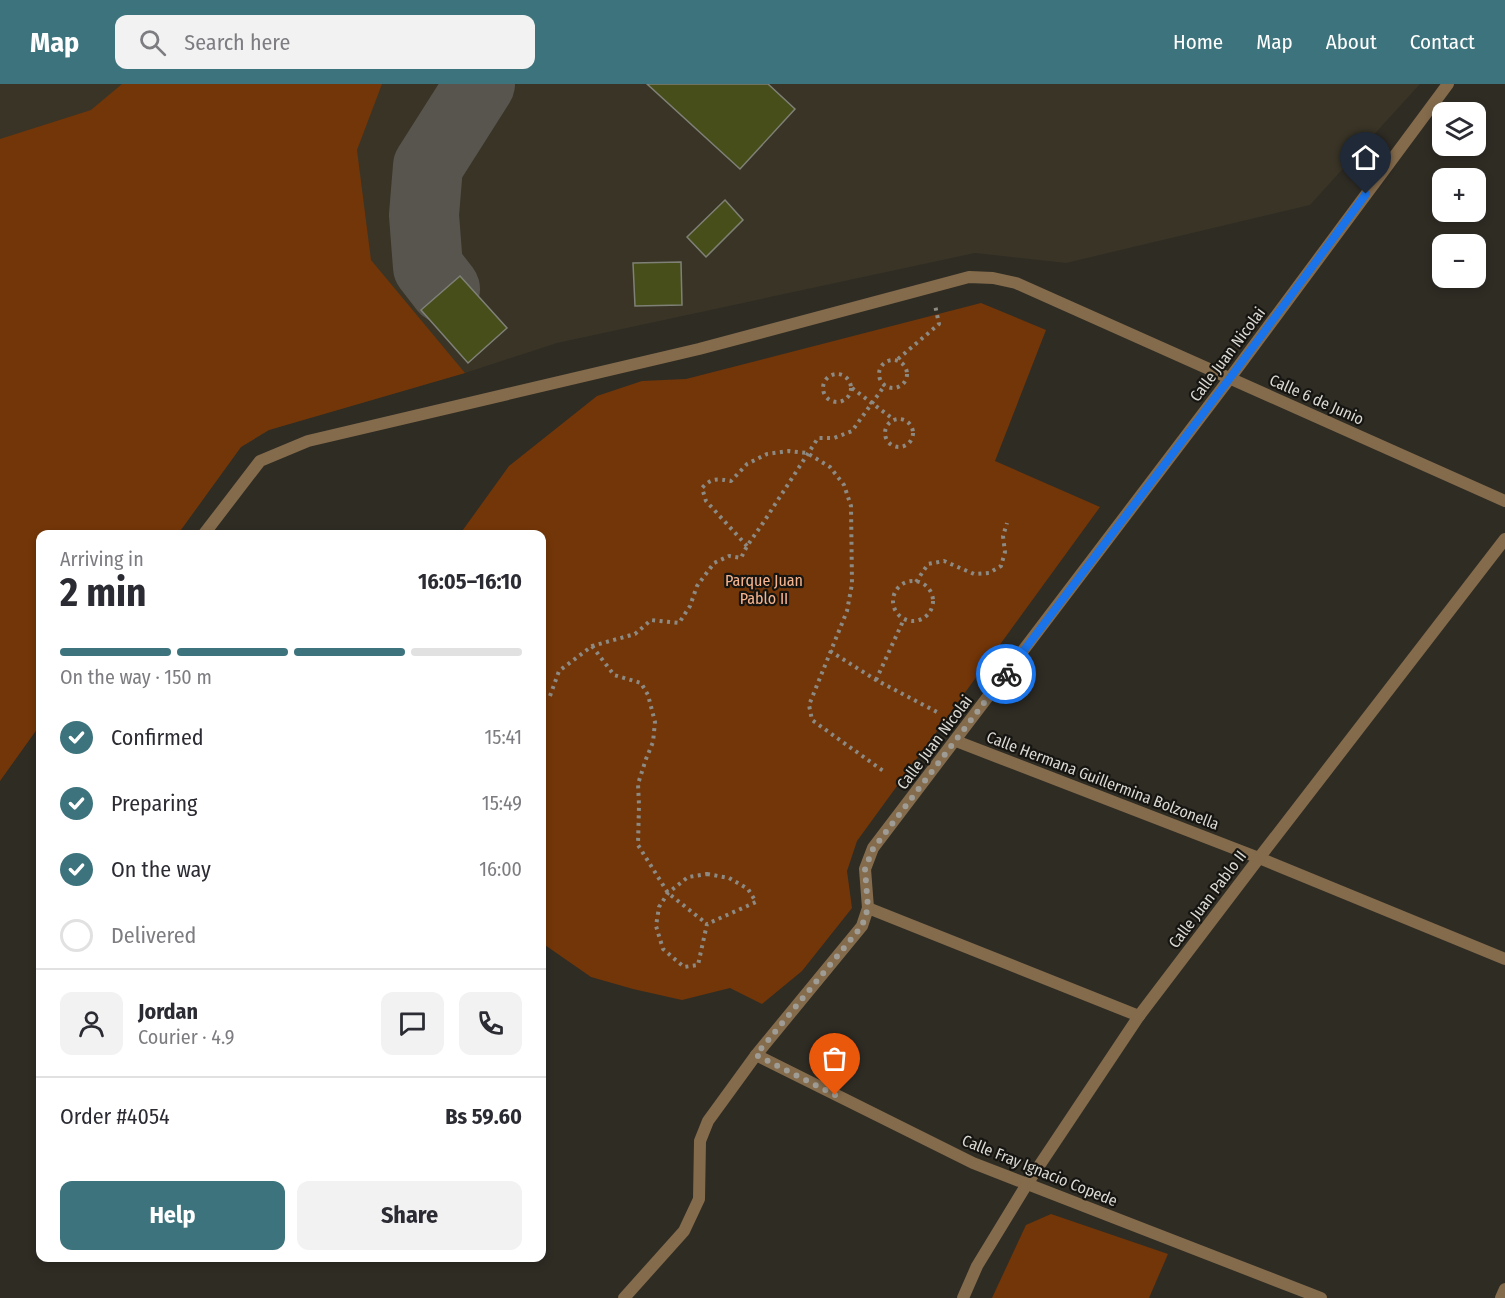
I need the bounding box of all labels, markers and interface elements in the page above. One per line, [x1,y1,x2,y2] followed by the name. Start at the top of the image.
[115,15,535,69] search box
[30,26,79,59] text: Map
[136,26,169,59] icon: search
[184,29,290,56] text: Search here
[1173,29,1223,55] text: Home
[1256,29,1293,55] text: Map
[1326,29,1377,55] text: About
[1410,29,1475,55] text: Contact
[1432,102,1486,288] map controls
[1432,102,1486,156] button: layers
[1340,132,1391,194] pin
[1349,141,1382,174] icon: home
[1432,168,1486,222] button: +
[1432,234,1486,288] button: −
[1186,303,1269,405] street label: Calle Juan Nicolai
[1267,370,1367,429] street label: Calle 6 de Junio
[60,547,144,571] text: Arriving in
[418,568,522,595] text: 16:05–16:10
[60,570,146,616] text: 2 min
[725,571,803,608] park label: Parque Juan Pablo II
[976,644,1036,704] courier
[990,658,1023,691] icon: bike
[60,665,212,689] text: On the way · 150 m
[893,691,976,793] street label: Calle Juan Nicolai
[60,721,93,754] icon: check
[111,724,204,751] text: Confirmed
[484,725,522,749] text: 15:41
[984,727,1222,834] street label: Calle Hermana Guillermina Bolzonella
[60,787,93,820] icon: check
[111,790,197,817] text: Preparing
[482,791,522,815] text: 15:49
[1165,847,1250,952] street label: Calle Juan Pablo II
[60,853,93,886] icon: check
[111,856,211,883] text: On the way
[479,857,522,881] text: 16:00
[111,922,196,949] text: Delivered
[60,992,123,1055] button: person
[381,992,444,1055] button: chat
[459,992,522,1055] button: phone
[138,998,198,1025] text: Jordan
[138,1025,234,1049] text: Courier · 4.9
[809,1033,860,1095] pin
[818,1042,851,1075] icon: bag
[60,1103,170,1130] text: Order #4054
[445,1103,522,1130] text: Bs 59.60
[959,1131,1120,1210] street label: Calle Fray Ignacio Copede
[60,1181,285,1250] button: Help
[297,1181,522,1250] button: Share

